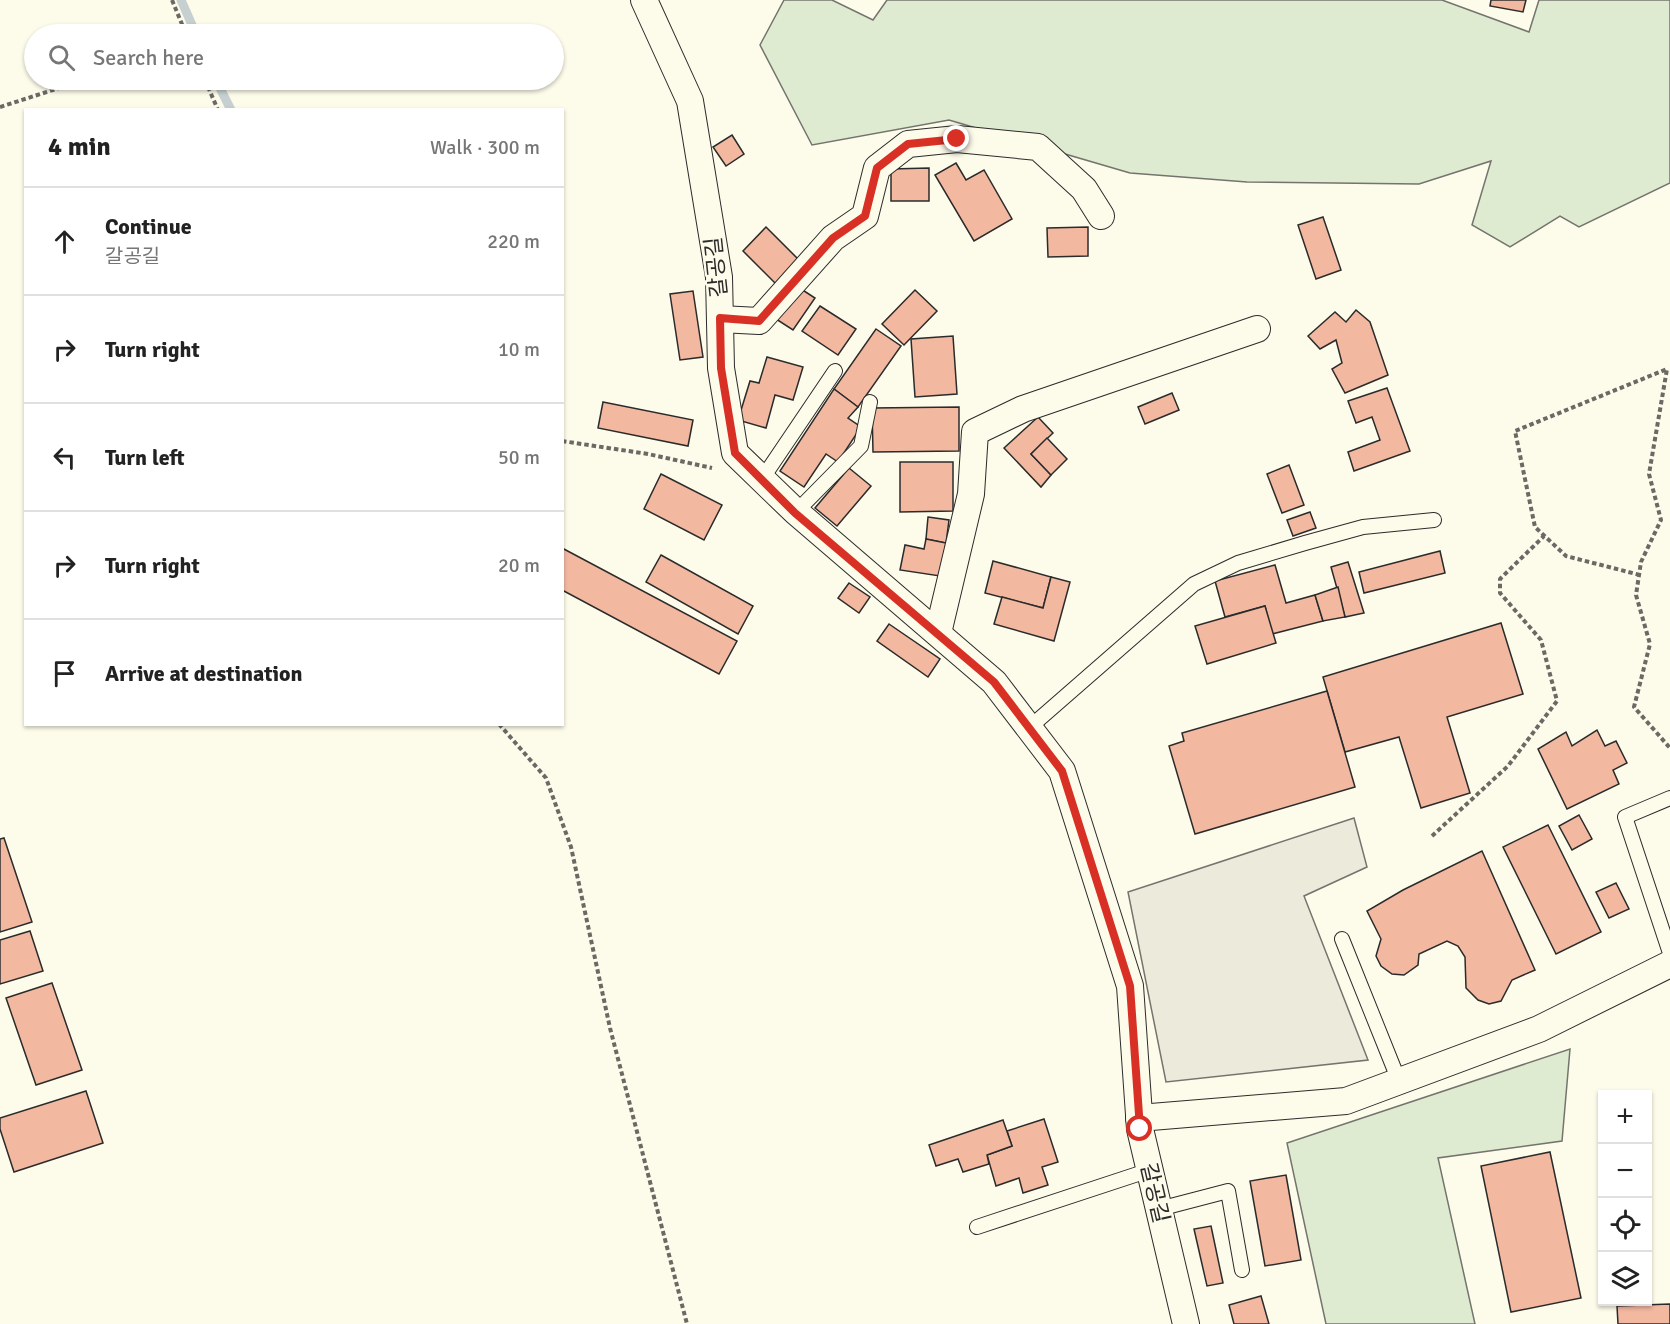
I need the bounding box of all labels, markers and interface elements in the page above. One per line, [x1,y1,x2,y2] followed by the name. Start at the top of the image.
[24,24,564,90] search box
[45,41,78,74] icon: search
[93,44,204,71] text: Search here
[943,125,969,151] route end
[48,131,111,163] text: 4 min
[430,135,540,160] text: Walk · 300 m
[105,213,192,240] text: Continue
[48,225,81,258] icon: ahead
[487,229,540,254] text: 220 m
[699,235,733,299] street label: 갈공길
[105,244,160,269] text: 갈공길
[48,333,81,366] icon: right
[105,336,200,363] text: Turn right
[498,337,540,362] text: 10 m
[48,441,81,474] icon: left
[105,444,185,471] text: Turn left
[498,445,540,470] text: 50 m
[48,549,81,582] icon: right
[105,552,200,579] text: Turn right
[498,553,540,578] text: 20 m
[48,657,81,690] icon: arrive
[105,660,302,687] text: Arrive at destination
[1598,1090,1652,1306] map controls
[1598,1090,1652,1144] button: +
[1126,1115,1152,1141] route start
[1598,1144,1652,1198] button: −
[1135,1160,1175,1226] street label: 갈공길
[1598,1198,1652,1252] button: locate
[1598,1252,1652,1306] button: layers

